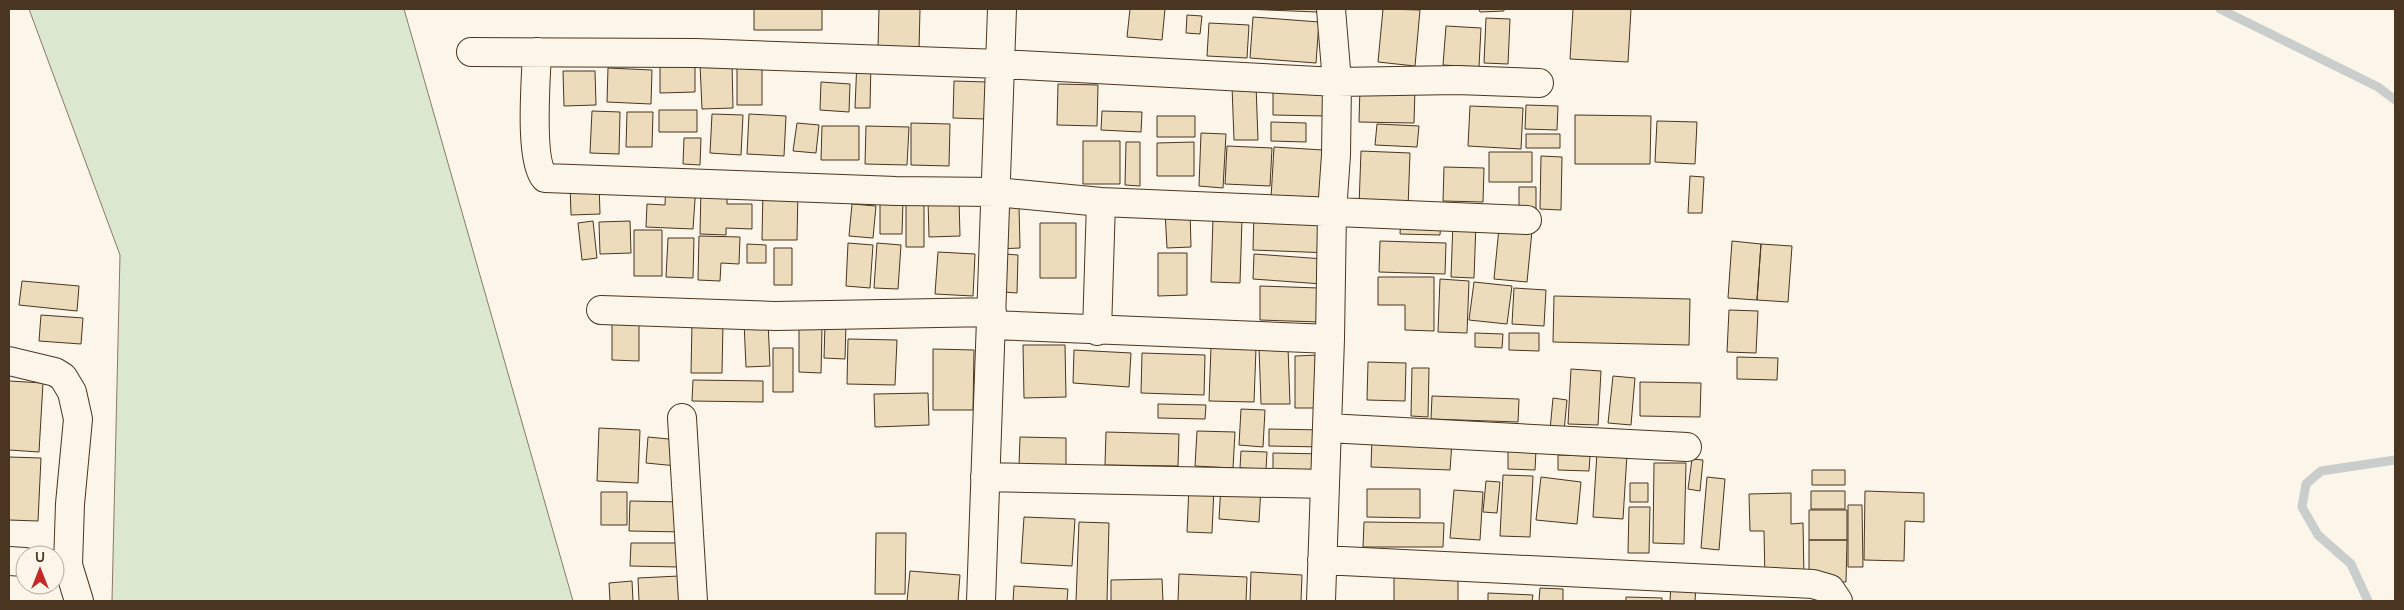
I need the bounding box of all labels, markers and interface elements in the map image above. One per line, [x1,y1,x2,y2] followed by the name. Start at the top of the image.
[15,545,65,595] north arrow
[35,548,45,566] text: U

